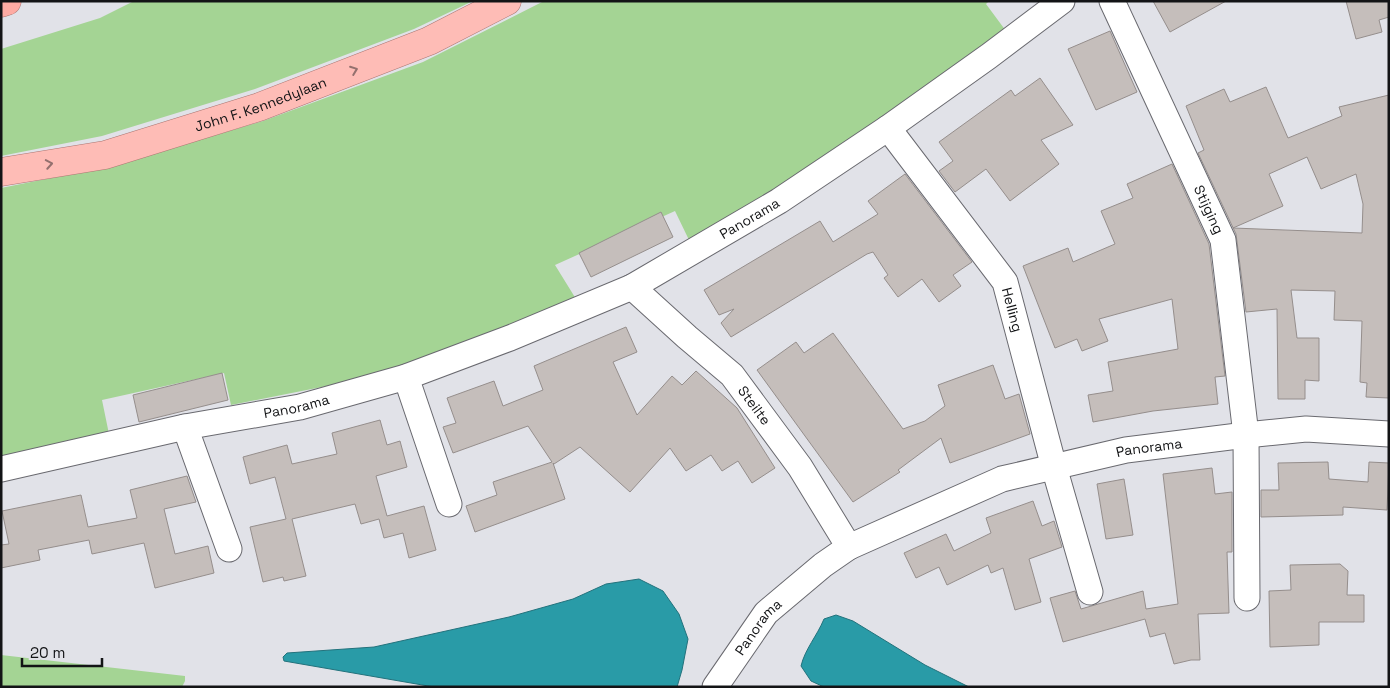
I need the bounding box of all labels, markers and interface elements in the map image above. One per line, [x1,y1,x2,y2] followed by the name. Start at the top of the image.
[349,66,358,76] one-way arrow
[192,73,329,135] street label: John F. Kennedylaan
[45,160,54,170] one-way arrow
[1190,182,1228,237] street label: Stijging
[716,194,783,243] street label: Panorama
[998,285,1027,334] street label: Helling
[734,382,775,429] street label: Steilte
[262,390,331,422] street label: Panorama
[1114,434,1183,461] street label: Panorama
[731,595,785,659] street label: Panorama
[22,636,102,668] scale bar
[30,643,65,662] text: 20 m

